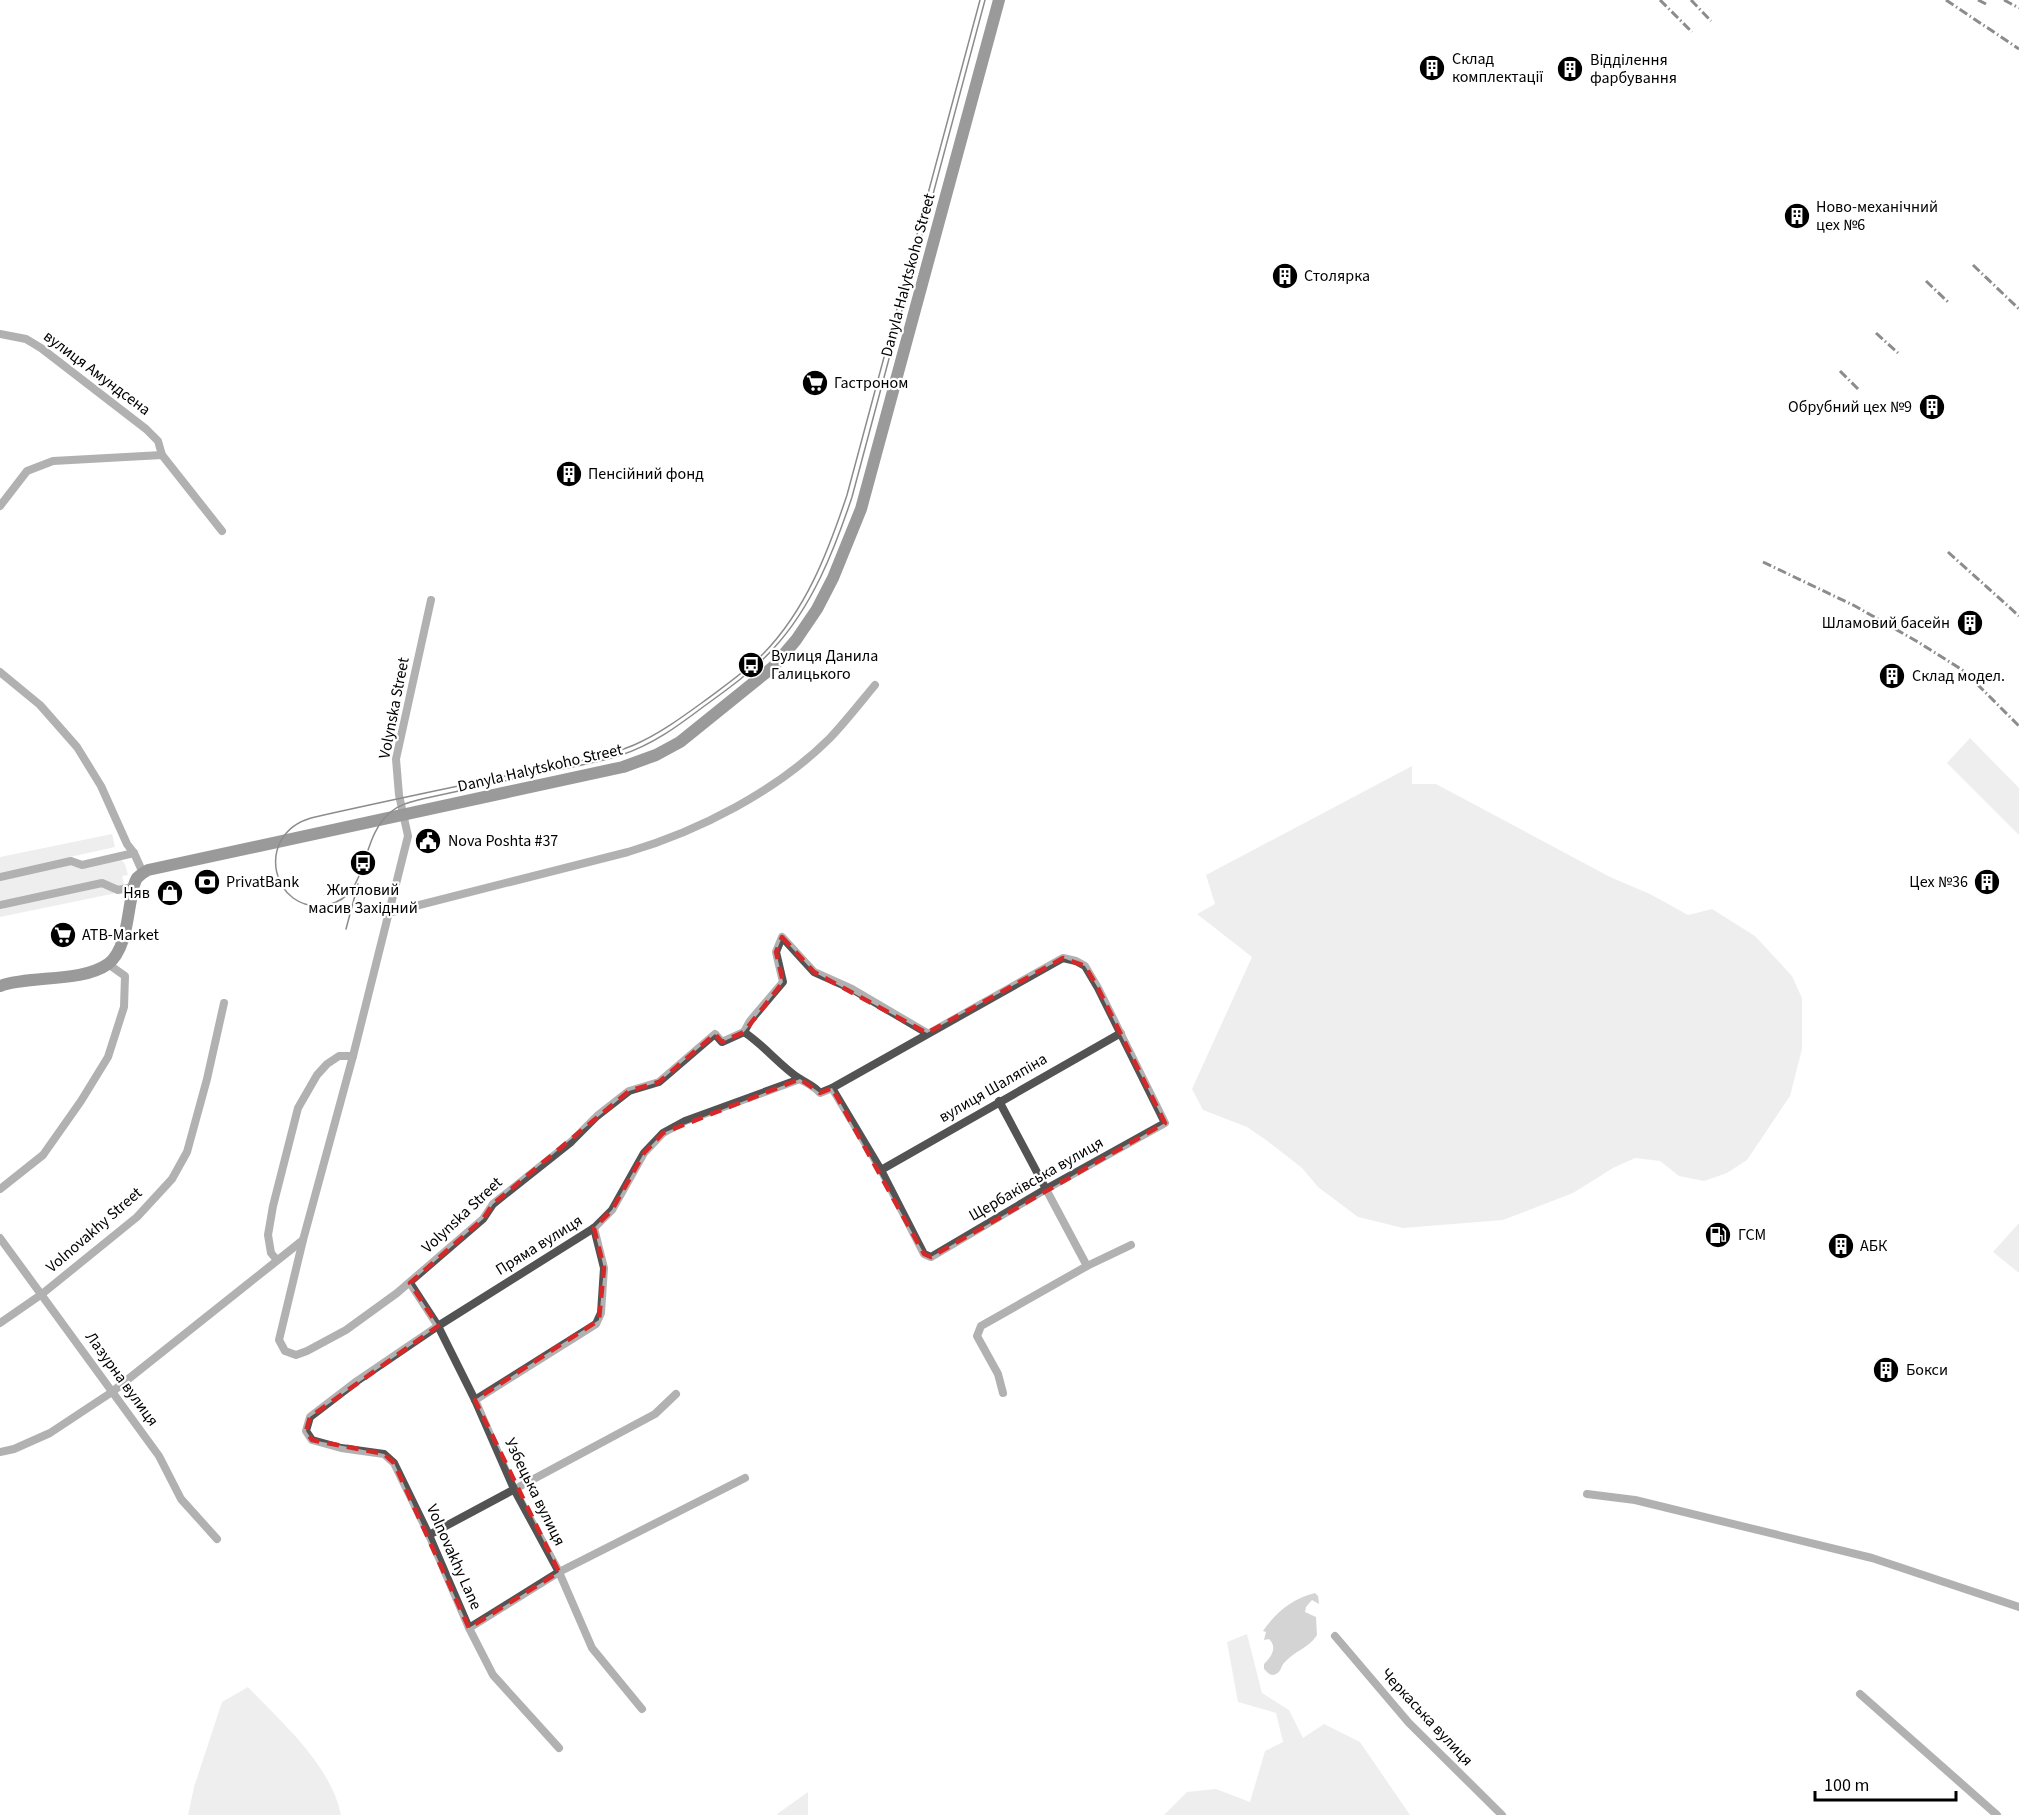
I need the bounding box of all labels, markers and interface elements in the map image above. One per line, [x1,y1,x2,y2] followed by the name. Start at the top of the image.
[1452,48,1543,88] place label: Склад комплектації
[1590,49,1677,89] place label: Відділення фарбування
[1417,53,1447,83] building icon: Склад комплектації
[1555,54,1585,84] building icon: Відділення фарбування
[876,190,941,359] street label: Danyla Halytskoho Street
[1816,196,1938,236] place label: Ново-механічний цех №6
[1782,201,1812,231] building icon: Ново-механічний цех №6
[1270,261,1300,291] building icon: Столярка
[1304,265,1370,287] place label: Столярка
[39,325,155,421] street label: вулиця Амундсена
[800,368,830,398] supermarket icon: Гастроном
[834,372,908,394] place label: Гастроном
[1917,392,1947,422] building icon: Обрубний цех №9
[1788,396,1912,418] place label: Обрубний цех №9
[554,459,584,489] building icon: Пенсійний фонд
[588,463,704,485] place label: Пенсійний фонд
[1955,608,1985,638] building icon: Шламовий басейн
[1822,612,1950,634] place label: Шламовий басейн
[771,645,878,685] place label: Вулиця Данила Галицького
[736,650,766,680] bus stop icon: Вулиця Данила Галицького
[373,655,415,761] street label: Volynska Street
[1877,661,1907,691] building icon: Склад модел.
[1912,665,2005,687] place label: Склад модел.
[455,738,625,798] street label: Danyla Halytskoho Street
[413,826,443,856] public building icon: Nova Poshta #37
[448,830,558,852] place label: Nova Poshta #37
[348,848,378,878] bus stop icon: Житловий масив Західний
[192,867,222,897] bank icon: PrivatBank
[1972,867,2002,897] building icon: Цех №36
[226,871,299,893] place label: PrivatBank
[1909,871,1968,893] place label: Цех №36
[155,878,185,908] shop icon: Няв
[308,879,418,919] place label: Житловий масив Західний
[123,882,150,904] place label: Няв
[48,920,78,950] supermarket icon: ATB-Market
[82,924,159,946] place label: ATB-Market
[935,1048,1051,1128] street label: вулиця Шаляпіна
[965,1131,1107,1227] street label: Щербаківська вулиця
[417,1172,508,1258] street label: Volynska Street
[41,1182,147,1278] street label: Volnovakhy Street
[491,1209,587,1281] street label: Пряма вулиця
[1703,1220,1733,1250] fuel station icon: ГСМ
[1738,1224,1766,1246] place label: ГСМ
[1826,1231,1856,1261] building icon: АБК
[1860,1235,1888,1257] place label: АБК
[80,1327,164,1431] street label: Лазурна вулиця
[1871,1355,1901,1385] building icon: Бокси
[1906,1359,1948,1381] place label: Бокси
[499,1434,571,1550] street label: Узбецька вулиця
[421,1501,487,1613] street label: Volnovakhy Lane
[1376,1663,1478,1771] street label: Черкаська вулиця
[1815,1764,1956,1802] scale bar
[1824,1773,1869,1798] text: 100 m

